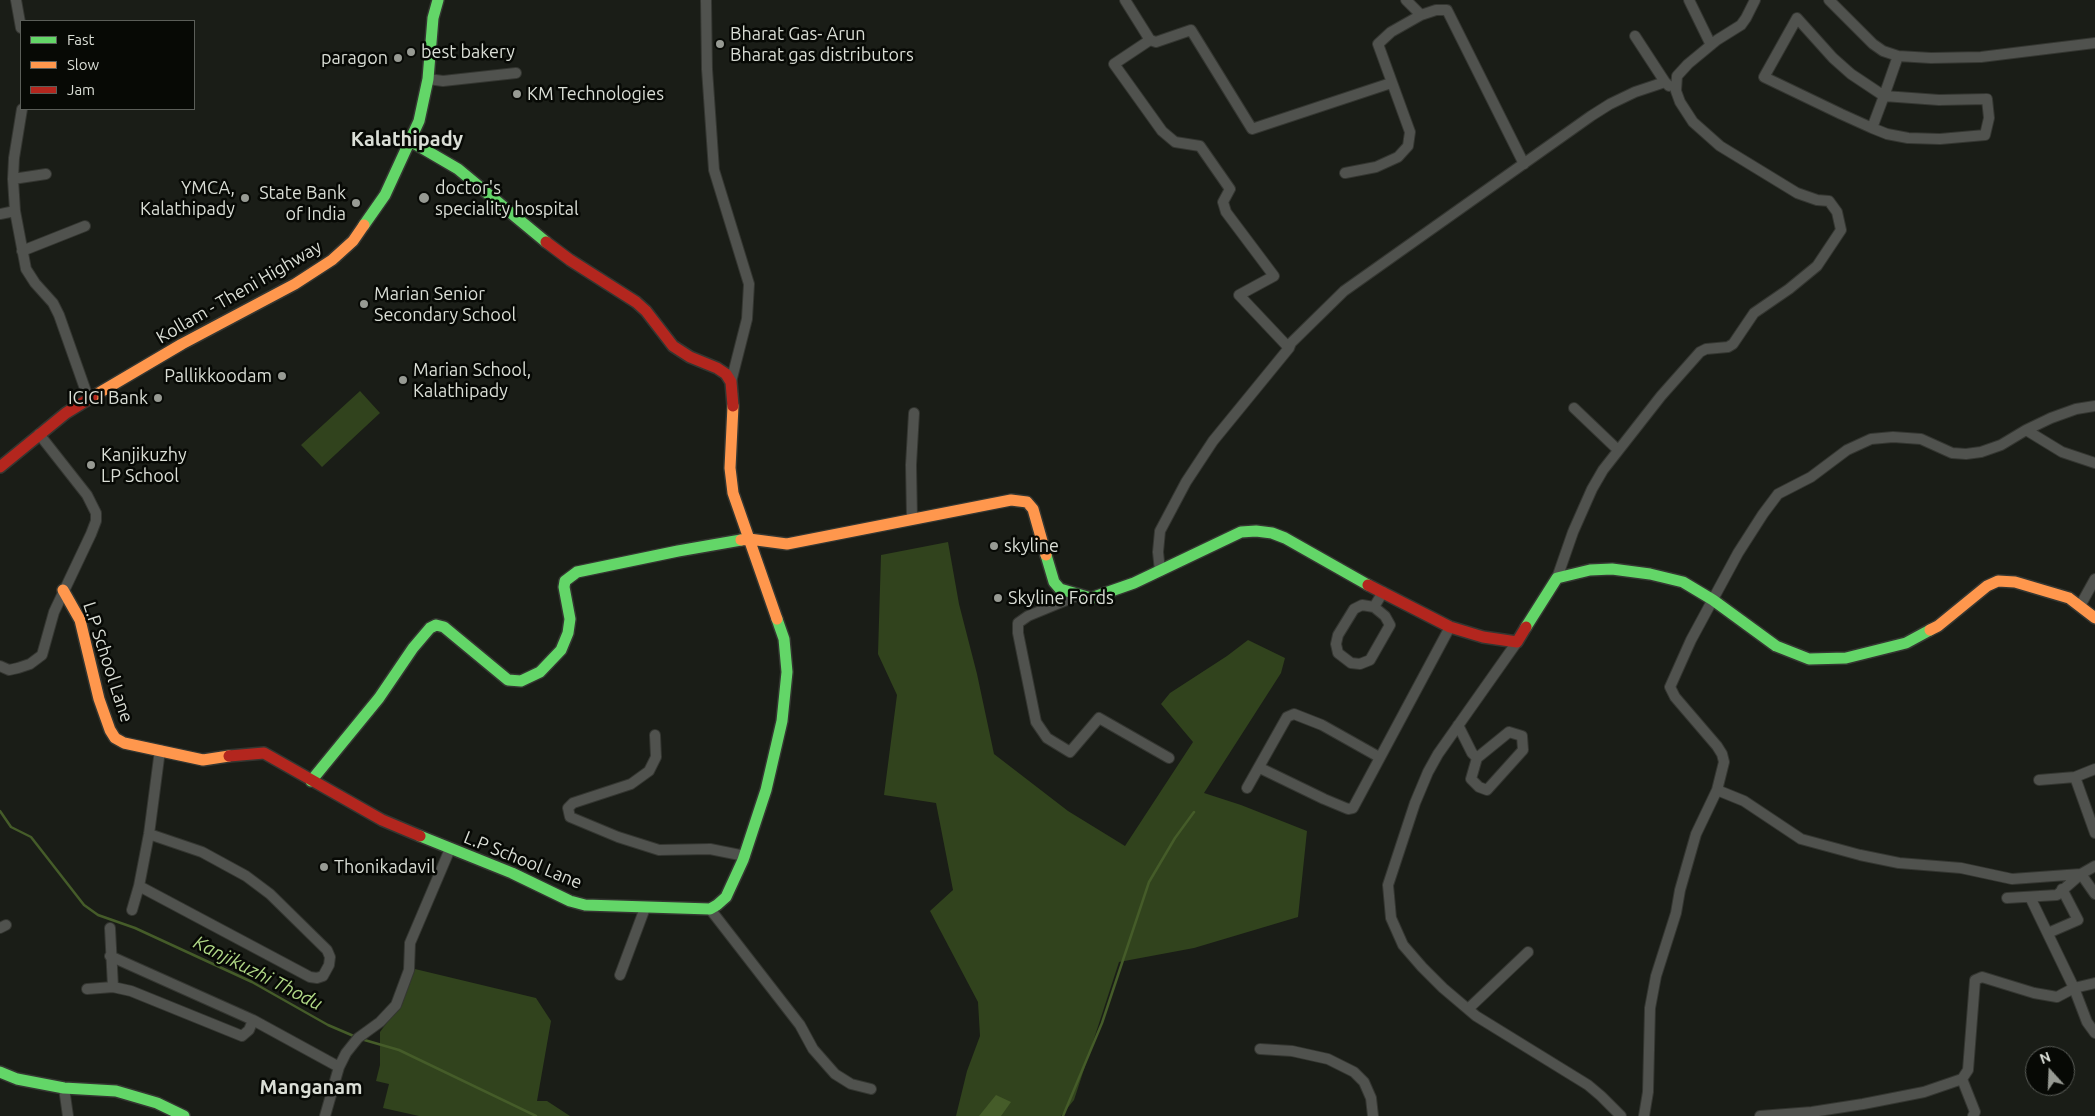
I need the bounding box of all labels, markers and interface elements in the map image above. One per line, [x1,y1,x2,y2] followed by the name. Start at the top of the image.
[20,20,195,110] legend
[730,23,914,66] place label: Bharat Gas- Arun Bharat gas distributors
[67,31,94,48] text: Fast
[714,38,726,50] marker: Bharat Gas- Arun Bharat gas distributors
[421,41,515,63] place label: best bakery
[405,46,417,58] marker: best bakery
[321,47,388,69] place label: paragon
[392,52,404,64] marker: paragon
[67,56,99,73] text: Slow
[67,81,95,98] text: Jam
[527,83,664,105] place label: KM Technologies
[511,88,523,100] marker: KM Technologies
[351,127,463,151] district label: Kalathipady
[140,177,235,220] place label: YMCA, Kalathipady
[435,177,579,220] place label: doctor's speciality hospital
[259,182,346,224] place label: State Bank of India
[417,191,431,205] marker: doctor's speciality hospital
[239,192,251,204] marker: YMCA, Kalathipady
[350,197,362,209] marker: State Bank of India
[152,236,326,348] street label: Kollam - Theni Highway
[374,283,516,326] place label: Marian Senior Secondary School
[358,298,370,310] marker: Marian Senior Secondary School
[413,359,531,402] place label: Marian School, Kalathipady
[164,365,272,387] place label: Pallikkoodam
[276,370,288,382] marker: Pallikkoodam
[397,374,409,386] marker: Marian School, Kalathipady
[68,387,148,409] place label: ICICI Bank
[152,392,164,404] marker: ICICI Bank
[101,444,187,486] place label: Kanjikuzhy LP School
[85,459,97,471] marker: Kanjikuzhy LP School
[1004,535,1059,557] place label: skyline
[988,540,1000,552] marker: skyline
[1008,587,1114,609] place label: Skyline Fords
[992,592,1004,604] marker: Skyline Fords
[78,599,138,725] street label: L.P School Lane
[461,826,585,894] street label: L.P School Lane
[334,856,435,878] place label: Thonikadavil
[318,861,330,873] marker: Thonikadavil
[190,931,326,1015] water label: Kanjikuzhi Thodu
[2025,1046,2075,1096] north arrow
[2038,1049,2053,1067] text: N
[260,1075,362,1099] district label: Manganam

